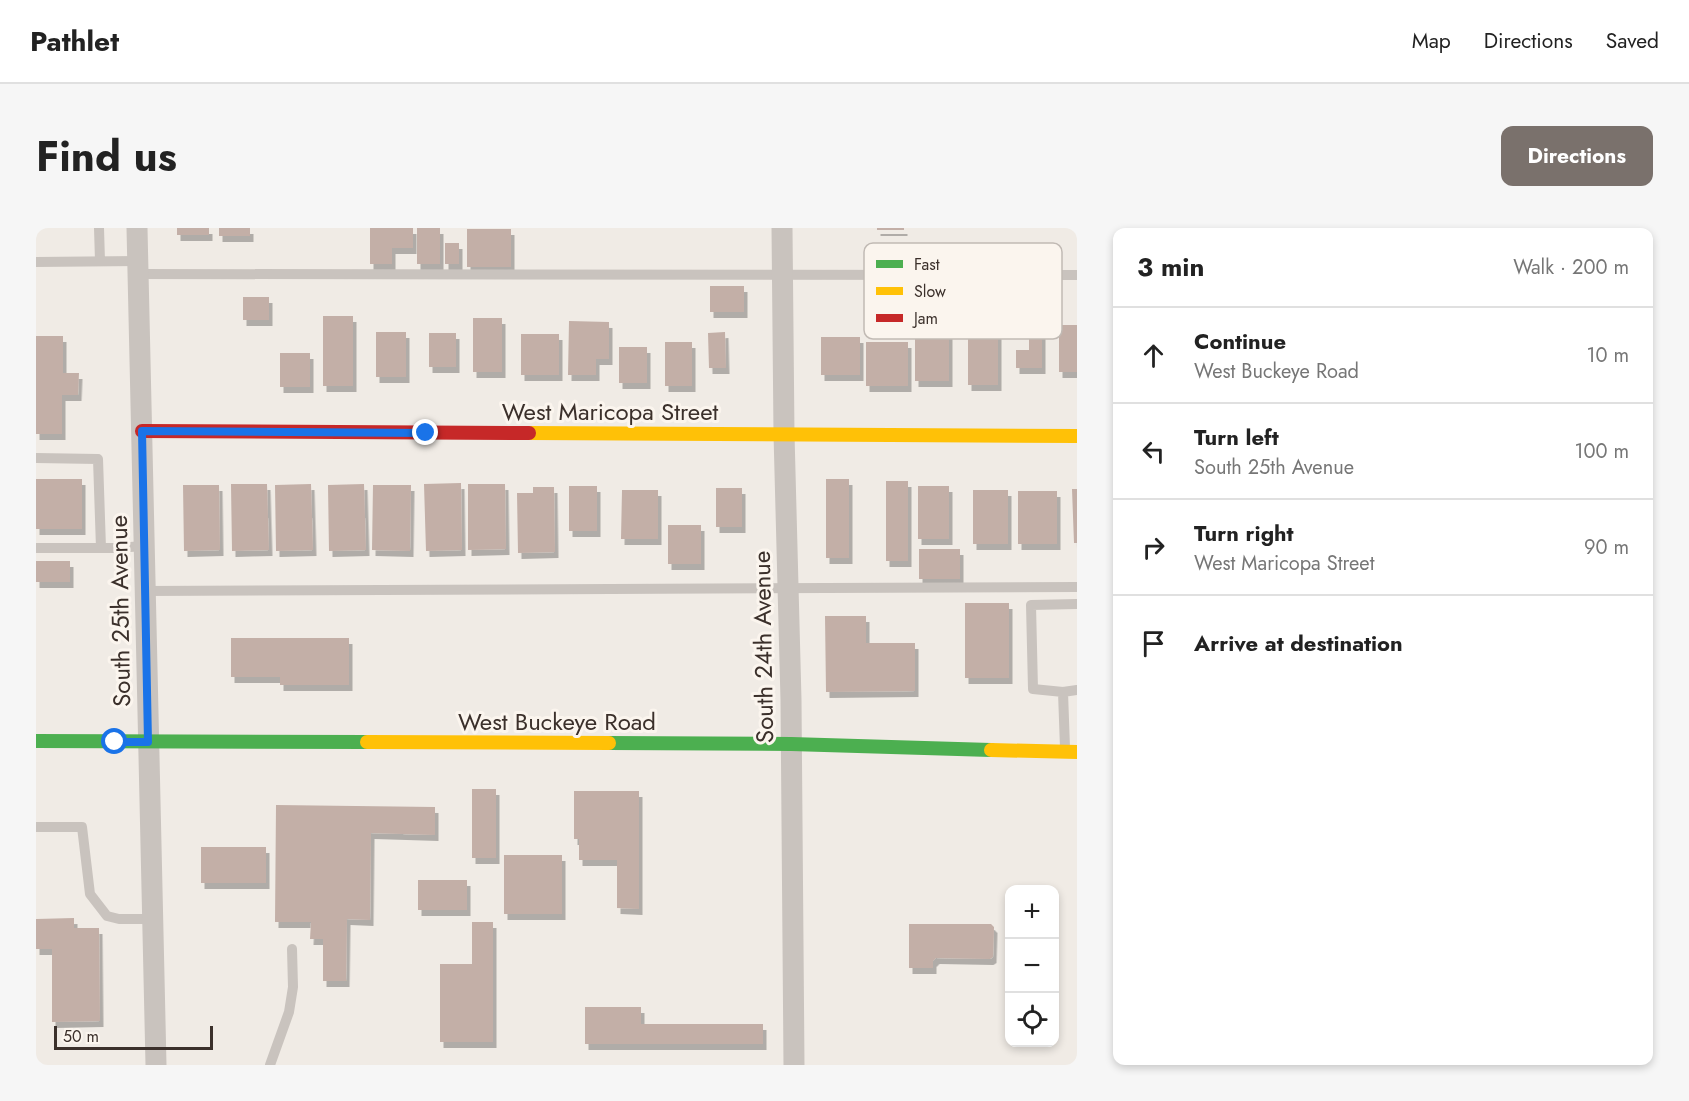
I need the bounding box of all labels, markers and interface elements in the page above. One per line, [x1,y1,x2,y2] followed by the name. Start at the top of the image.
[30,21,119,62] text: Pathlet
[1412,26,1451,56] text: Map
[1484,26,1573,56] text: Directions
[1606,26,1659,56] text: Saved
[36,126,177,187] text: Find us
[1501,126,1653,186] button: Directions
[864,243,1062,339] legend
[1137,248,1204,286] text: 3 min
[914,253,940,276] text: Fast
[1513,253,1629,282] text: Walk · 200 m
[914,280,946,303] text: Slow
[912,307,938,330] text: Jam
[1194,325,1286,357] text: Continue
[1137,339,1170,372] icon: ahead
[1586,341,1629,370] text: 10 m
[1194,357,1359,386] text: West Buckeye Road
[502,394,719,429] street label: West Maricopa Street
[412,419,438,445] route end
[1194,421,1279,453] text: Turn left
[1137,435,1170,468] icon: left
[1574,437,1629,466] text: 100 m
[1194,453,1354,482] text: South 25th Avenue
[101,515,139,707] street label: South 25th Avenue
[1194,517,1294,549] text: Turn right
[1137,531,1170,564] icon: right
[1584,533,1629,562] text: 90 m
[1194,549,1374,578] text: West Maricopa Street
[744,551,782,743] street label: South 24th Avenue
[1137,627,1170,660] icon: arrive
[1194,627,1403,659] text: Arrive at destination
[458,704,656,739] street label: West Buckeye Road
[101,728,127,754] route start
[1005,885,1059,1047] map controls
[1005,885,1059,939] button: +
[1005,939,1059,993] button: −
[1005,993,1059,1047] button: locate
[54,1023,213,1050] scale bar
[63,1025,99,1048] text: 50 m

